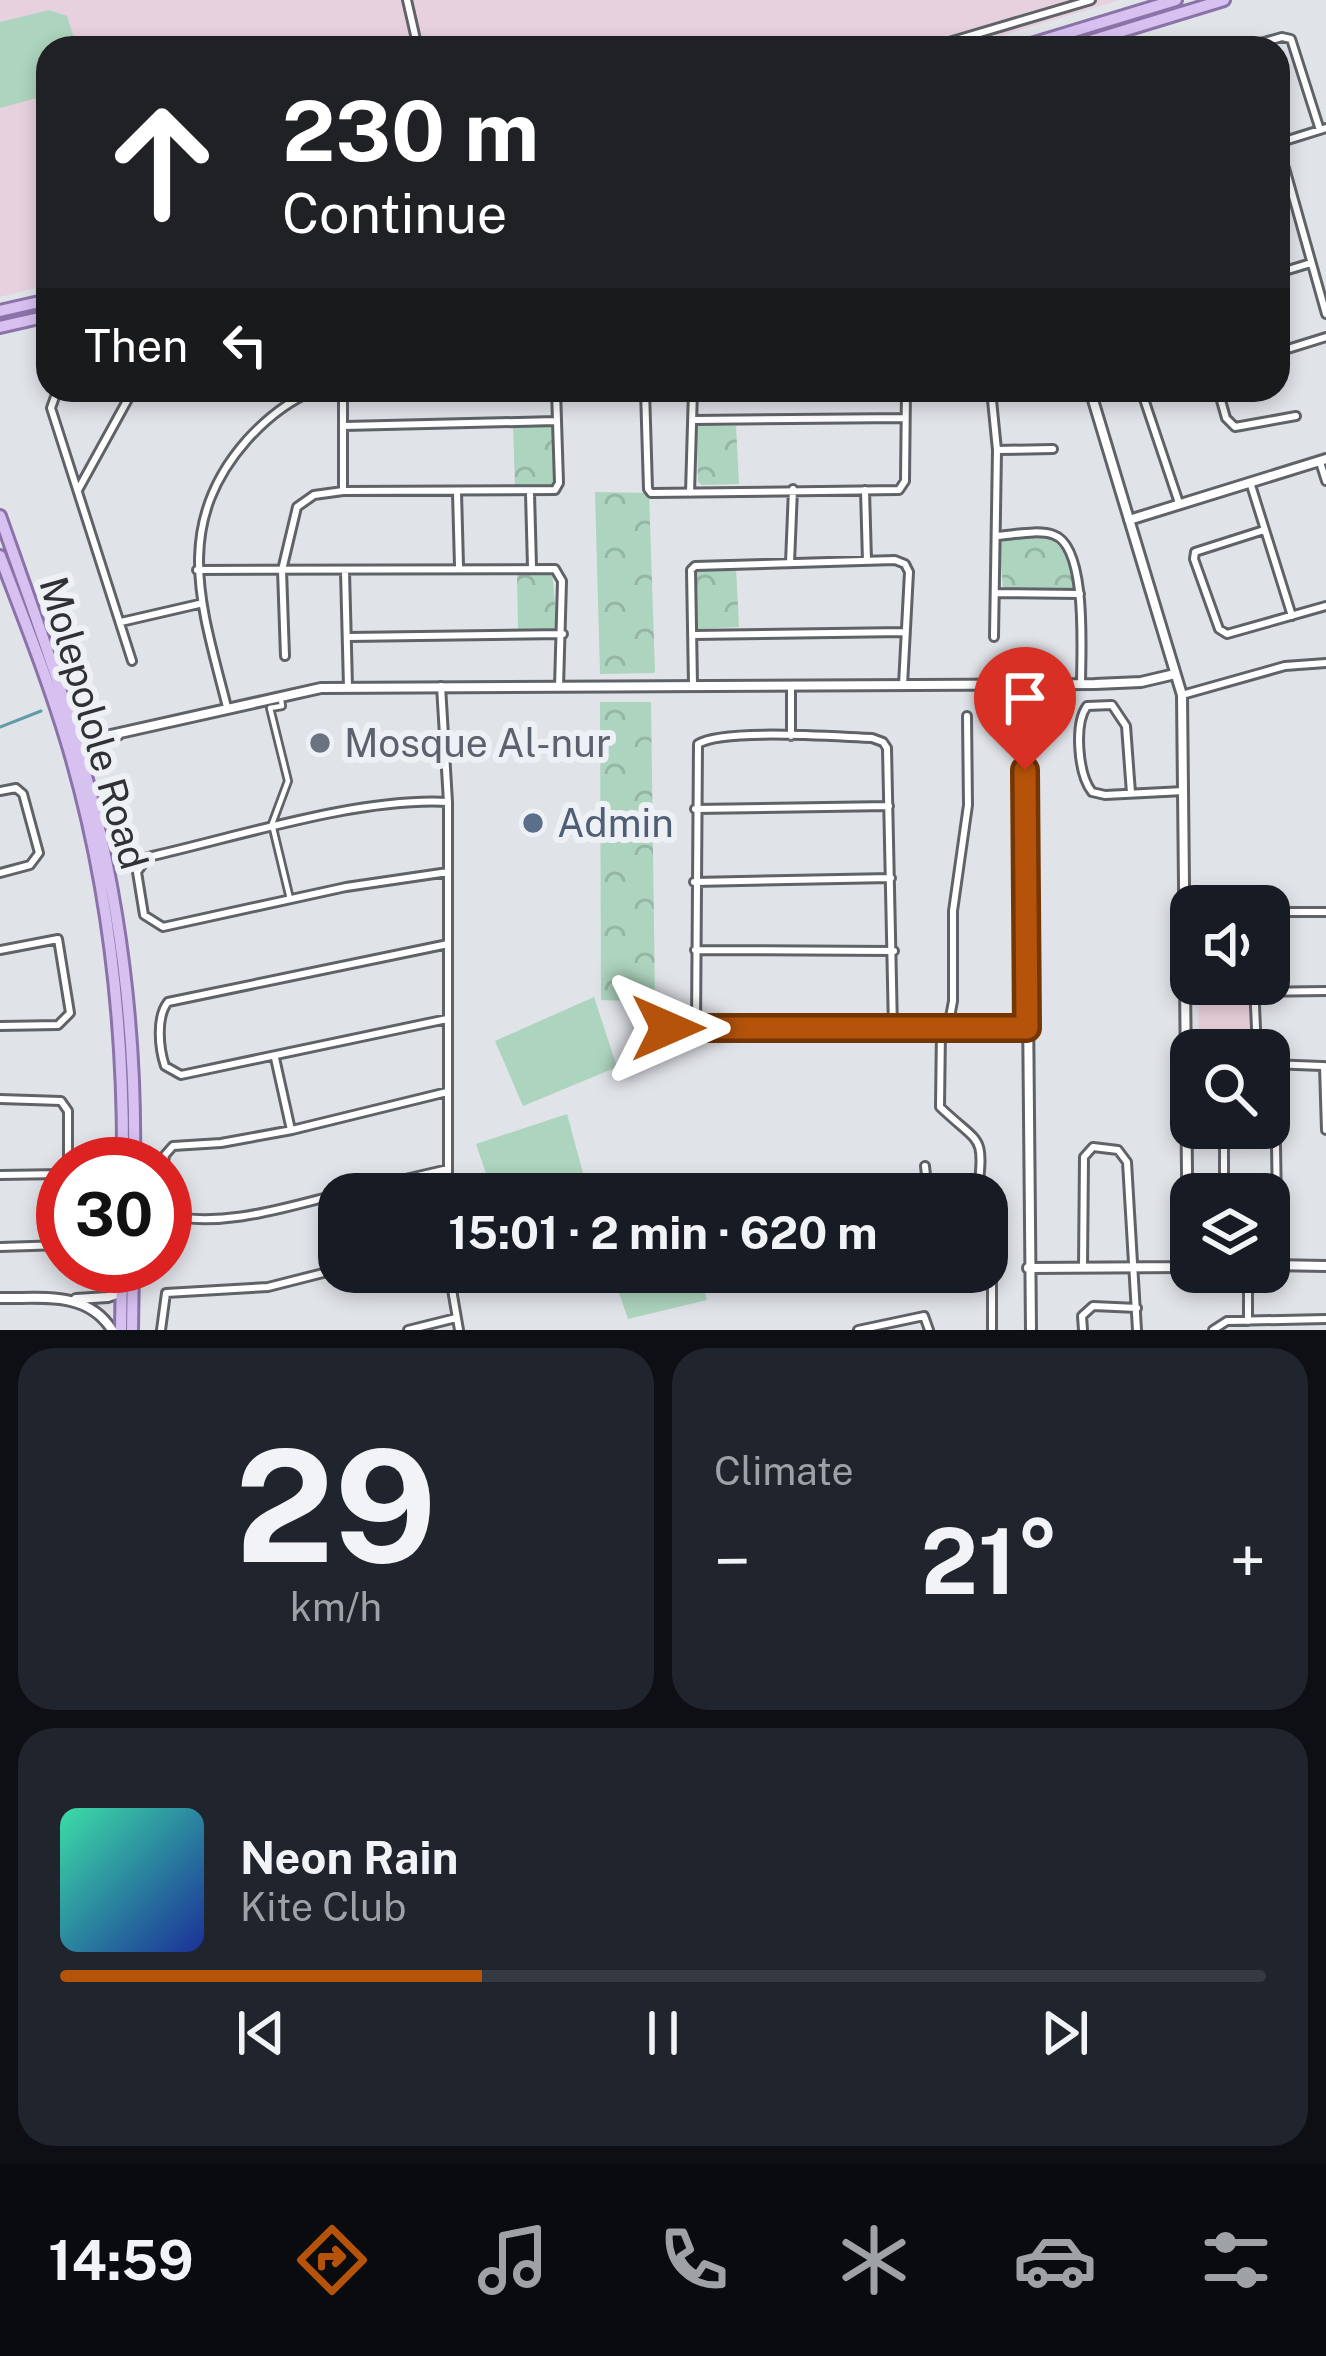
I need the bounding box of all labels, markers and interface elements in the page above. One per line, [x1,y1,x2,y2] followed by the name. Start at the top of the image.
[282,81,539,180] text: 230 m
[84,84,240,240] icon: ahead
[282,182,507,245] text: Continue
[212,312,278,378] icon: left
[84,319,188,372] text: Then
[30,572,158,874] street label: Molepolole Road
[974,647,1076,770] pin
[992,665,1058,731] icon: arrive
[344,720,611,766] place label: Mosque Al-nur
[307,730,333,756] marker: Mosque Al-nur
[557,800,674,846] place label: Admin
[520,810,546,836] marker: Admin
[1170,885,1290,1293] map controls
[1170,885,1290,1005] button: sound
[605,965,731,1091] position arrow
[1170,1029,1290,1149] button: search
[36,1137,192,1293] speed limit sign: 30
[1170,1173,1290,1293] button: layers
[448,1206,878,1259] text: 15:01 · 2 min · 620 m
[235,1414,437,1597] text: 29
[714,1448,854,1494] text: Climate
[921,1508,1059,1614] text: 21°
[714,1522,751,1600] text: −
[1229,1522,1266,1600] text: +
[290,1584,382,1630] text: km/h
[240,1831,458,1884] text: Neon Rain
[240,1884,406,1930] text: Kite Club
[228,2000,294,2066] icon: previous
[630,2000,696,2066] icon: pause
[1032,2000,1098,2066] icon: next
[290,2218,374,2302] icon: directions
[471,2218,555,2302] icon: music
[652,2218,736,2302] icon: phone
[832,2218,916,2302] icon: climate
[1013,2218,1097,2302] icon: car
[1194,2218,1278,2302] icon: filters
[48,2229,193,2292] text: 14:59

